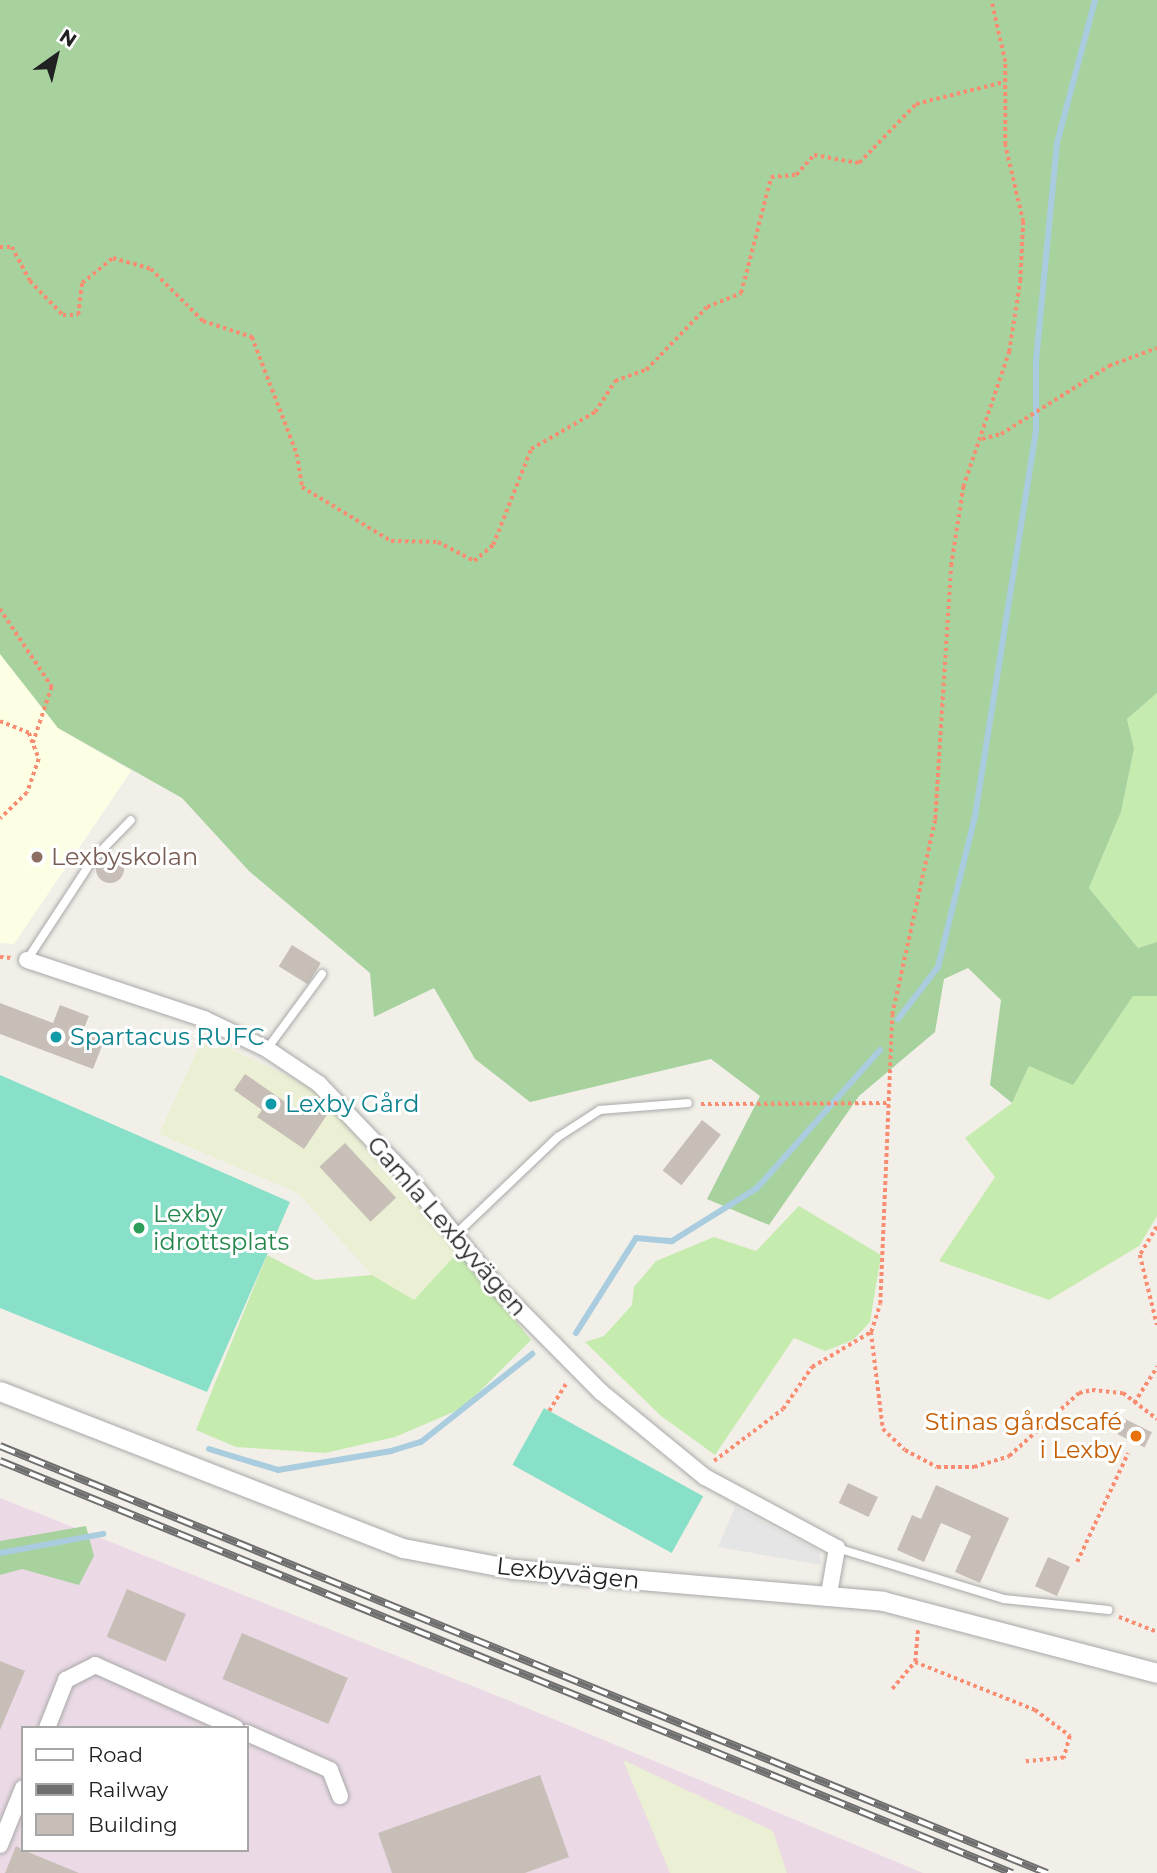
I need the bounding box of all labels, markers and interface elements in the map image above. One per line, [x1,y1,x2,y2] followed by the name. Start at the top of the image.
[21,21,91,91] north arrow
[55,24,81,52] text: N
[51,843,198,871] place label: Lexbyskolan
[29,849,45,865] marker: Lexbyskolan
[70,1023,265,1051] place label: Spartacus RUFC
[48,1029,64,1045] marker: Spartacus RUFC
[285,1090,419,1118] place label: Lexby Gård
[263,1096,279,1112] marker: Lexby Gård
[361,1130,533,1322] street label: Gamla Lexbyvägen
[153,1200,289,1256] place label: Lexby idrottsplats
[131,1220,147,1236] marker: Lexby idrottsplats
[925,1408,1122,1464] place label: Stinas gårdscafé i Lexby
[1128,1428,1144,1444] marker: Stinas gårdscafé i Lexby
[495,1551,641,1595] street label: Lexbyvägen
[21,1726,248,1852] legend
[88,1742,143,1767] text: Road
[88,1777,168,1802] text: Railway
[88,1812,178,1837] text: Building

